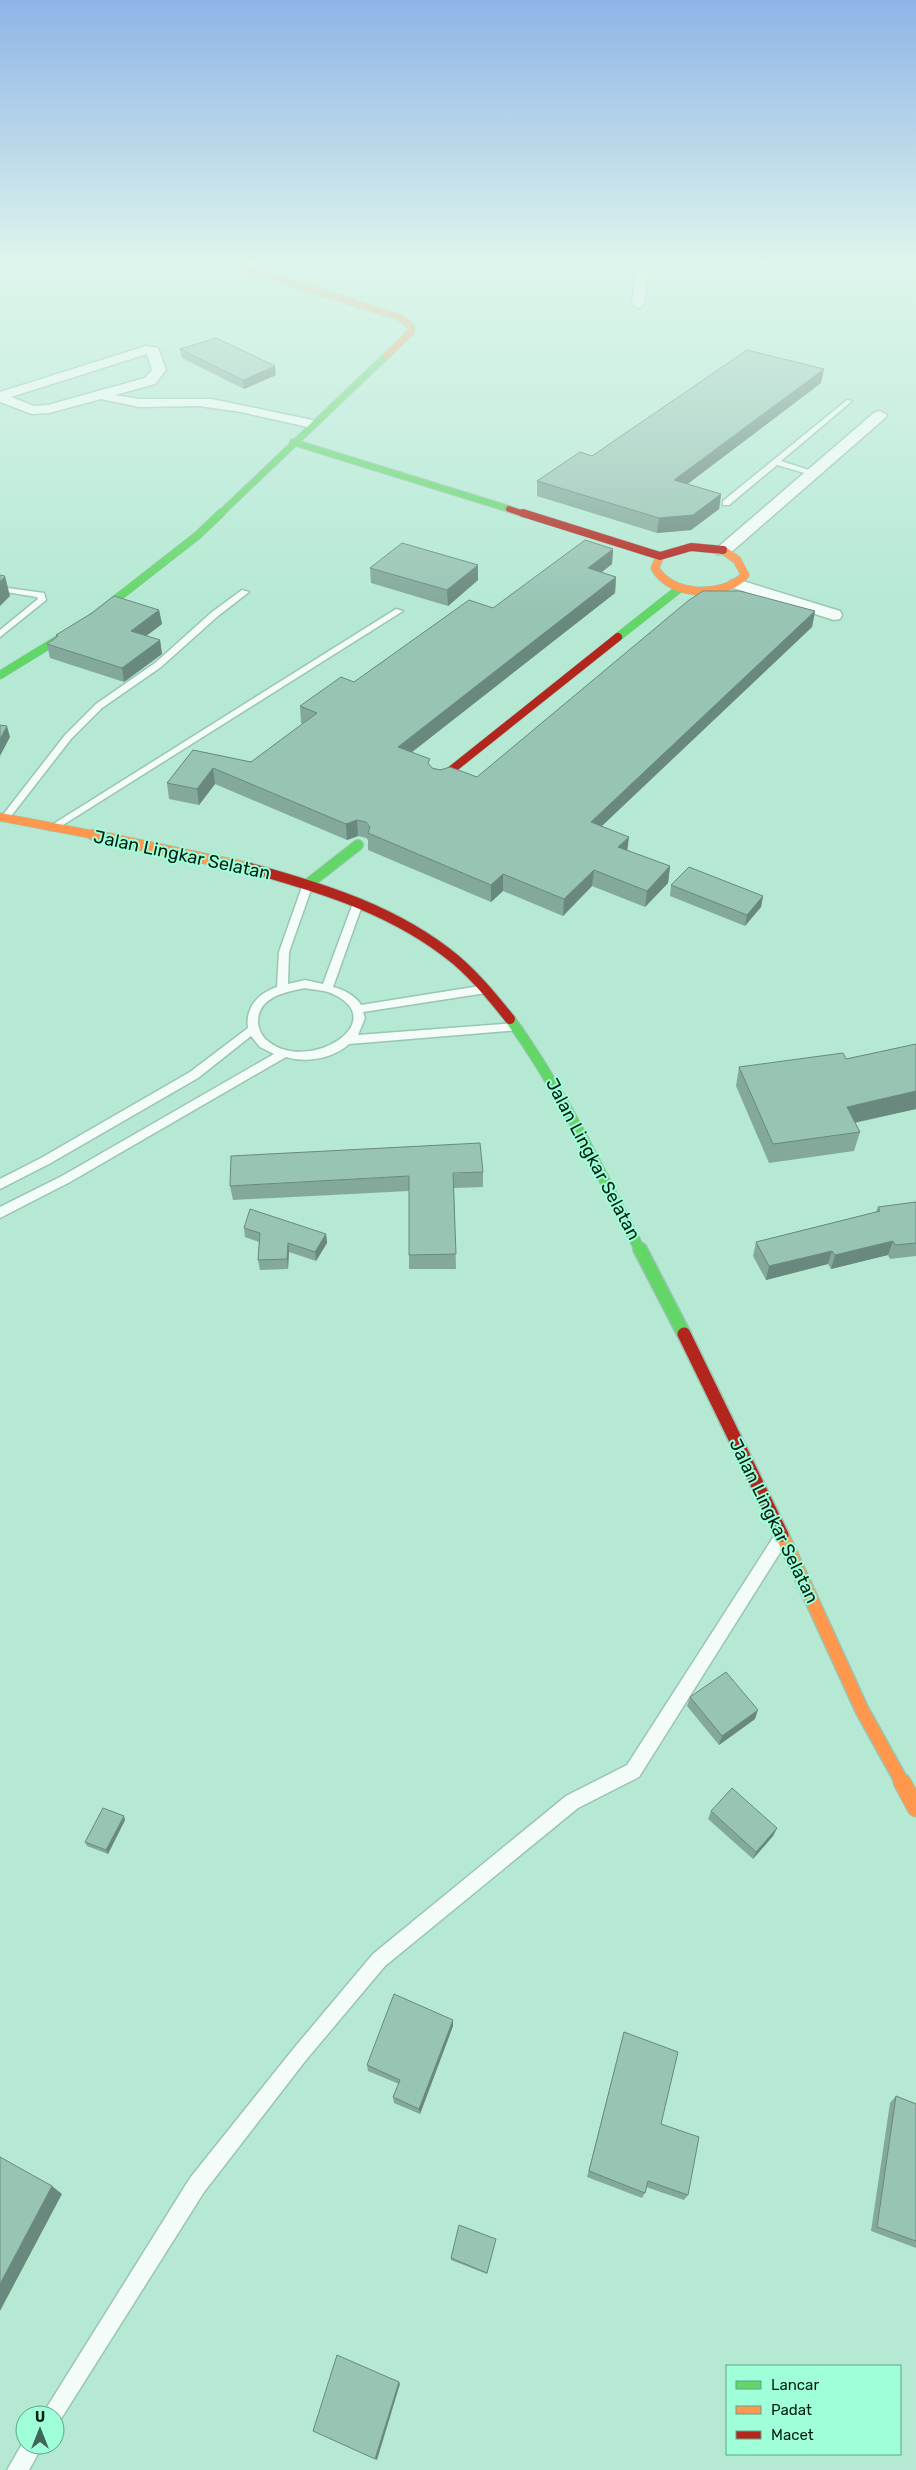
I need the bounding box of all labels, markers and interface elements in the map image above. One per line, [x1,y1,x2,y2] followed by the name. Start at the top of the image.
[92,825,272,885] street label: Jalan Lingkar Selatan
[541,1074,645,1244] street label: Jalan Lingkar Selatan
[725,1435,823,1607] street label: Jalan Lingkar Selatan
[726,2365,901,2455] legend
[771,2376,819,2394] text: Lancar
[771,2401,812,2419] text: Padat
[15,2405,65,2455] north arrow
[35,2409,45,2426] text: U
[771,2426,814,2444] text: Macet

